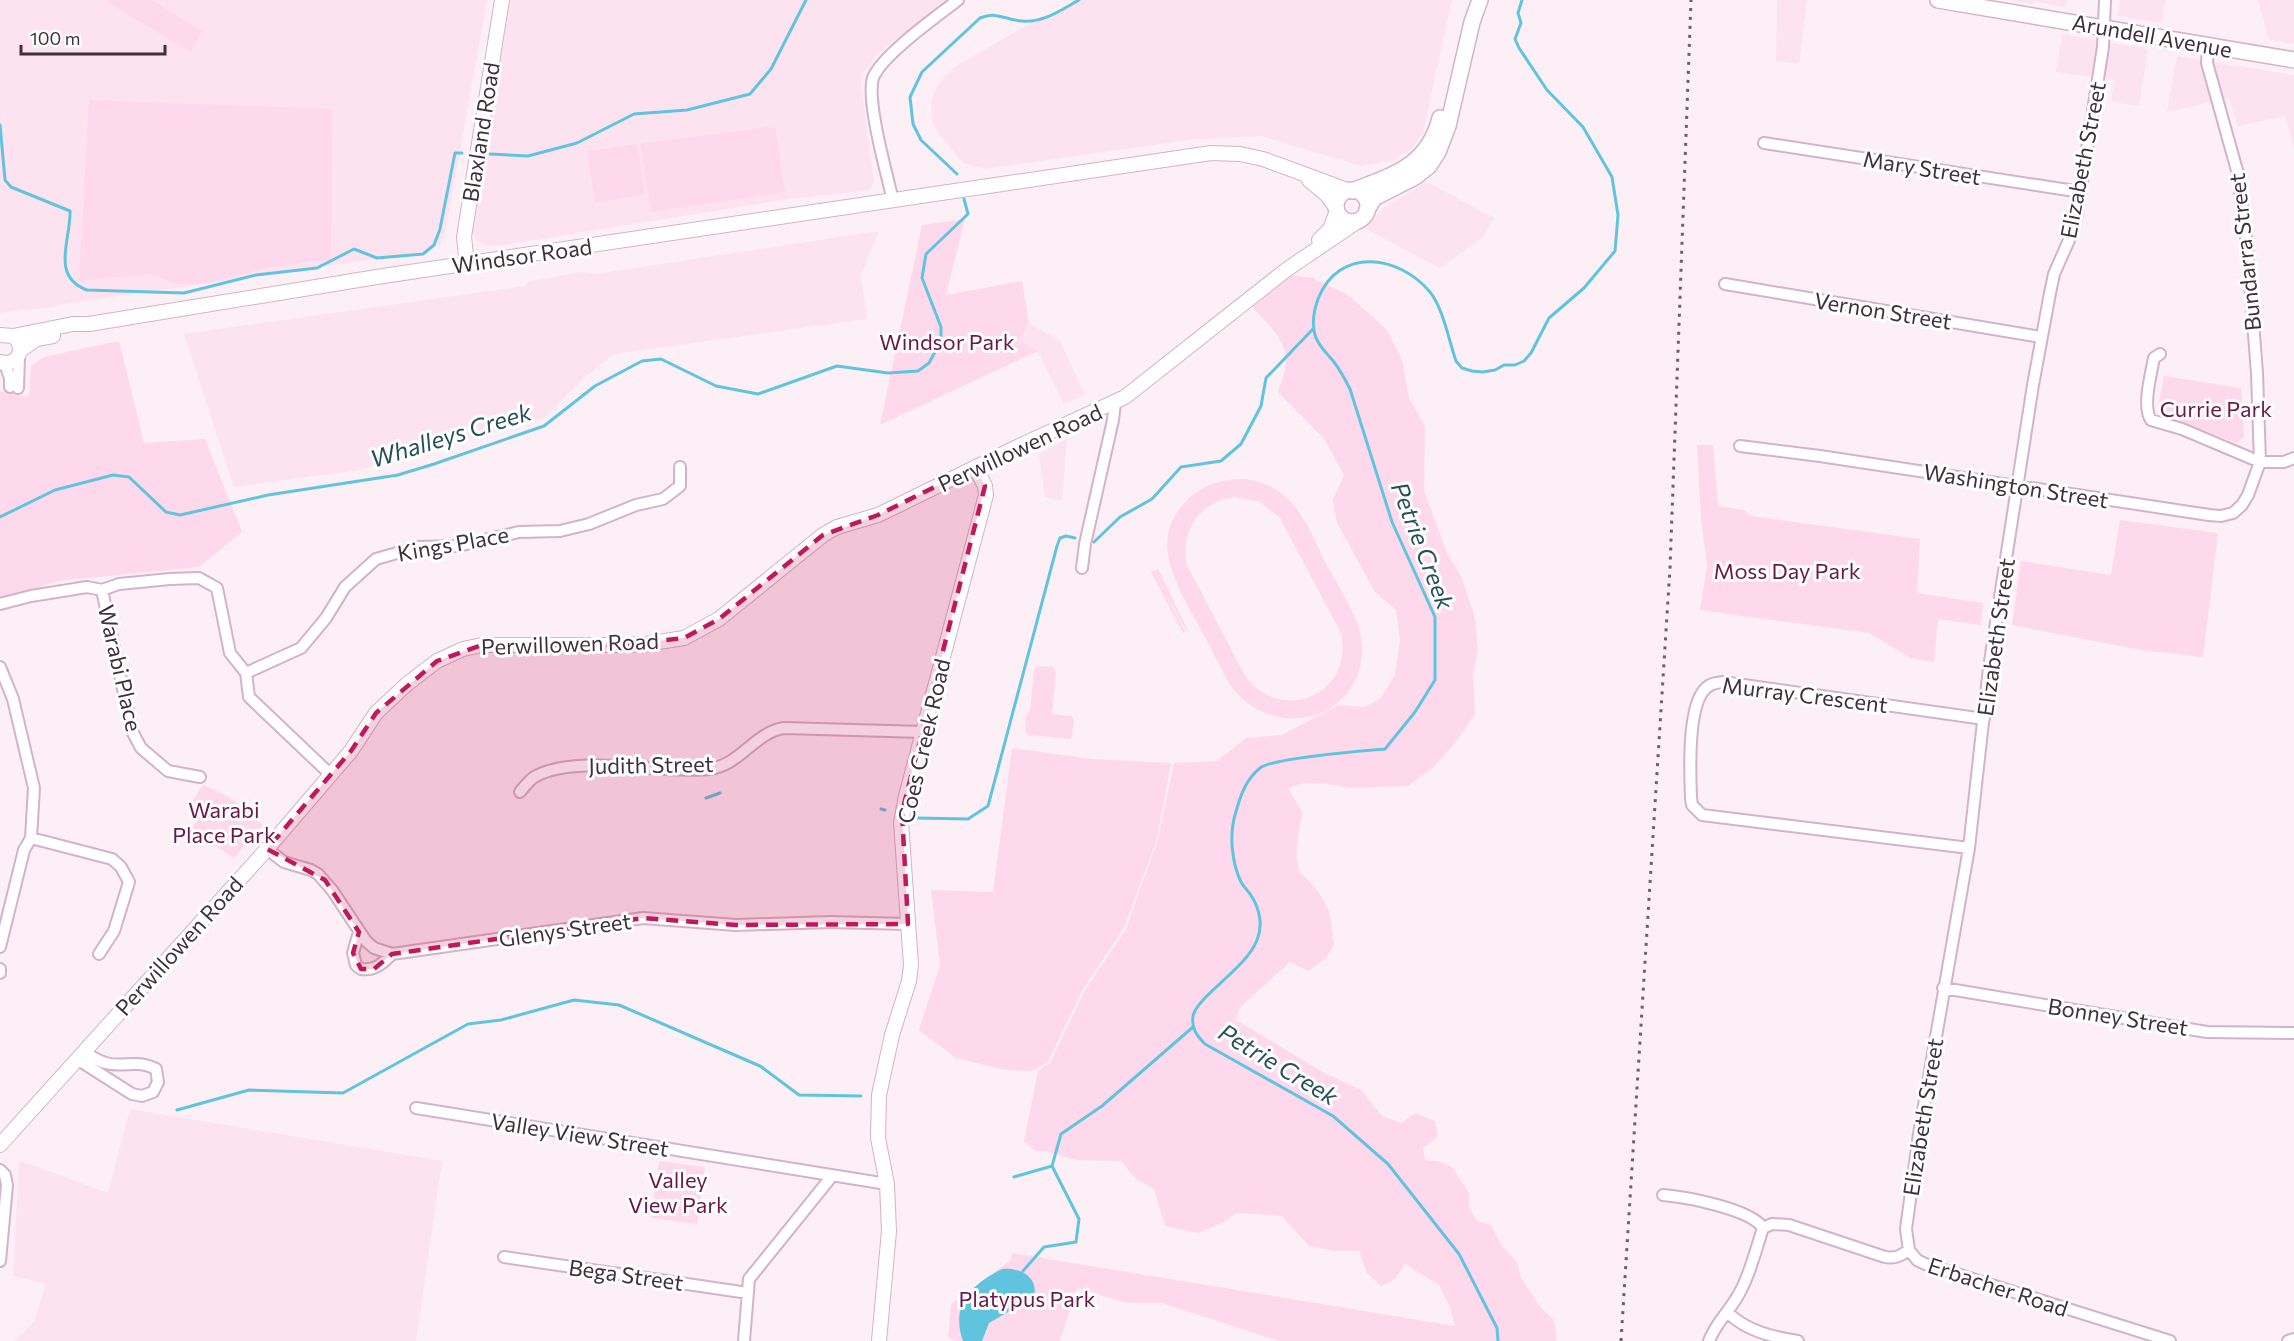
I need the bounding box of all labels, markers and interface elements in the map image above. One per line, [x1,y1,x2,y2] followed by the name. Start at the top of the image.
[2070,8,2234,63] street label: Arundell Avenue
[21,18,165,56] scale bar
[30,27,80,49] text: 100 m
[456,60,505,204] street label: Blaxland Road
[2054,79,2111,241] street label: Elizabeth Street
[1861,145,1983,190] street label: Mary Street
[2223,172,2266,332] street label: Bundarra Street
[450,232,594,279] street label: Windsor Road
[1812,286,1954,335] street label: Vernon Street
[879,328,1015,355] park label: Windsor Park
[2160,395,2272,422] park label: Currie Park
[366,396,536,473] water label: Whalleys Creek
[933,398,1106,497] street label: Perwillowen Road
[1922,458,2110,513] street label: Washington Street
[1386,478,1461,614] water label: Petrie Creek
[395,520,511,567] street label: Kings Place
[1971,556,2020,718] street label: Elizabeth Street
[1713,557,1861,584] park label: Moss Day Park
[93,602,148,734] street label: Warabi Place
[481,627,659,660] street label: Perwillowen Road
[891,656,956,826] street label: Coes Creek Road
[1721,671,1889,718] street label: Murray Crescent
[588,750,714,779] street label: Judith Street
[172,796,276,848] park label: Warabi Place Park
[109,870,248,1021] street label: Perwillowen Road
[497,907,633,952] street label: Glenys Street
[2046,992,2190,1041] street label: Bonney Street
[1214,1017,1344,1111] water label: Petrie Creek
[1897,1036,1948,1198] street label: Elizabeth Street
[489,1107,671,1162] street label: Valley View Street
[628,1166,728,1218] park label: Valley View Park
[1925,1251,2072,1322] street label: Erbacher Road
[567,1253,685,1296] street label: Bega Street
[959,1285,1095,1312] park label: Platypus Park

